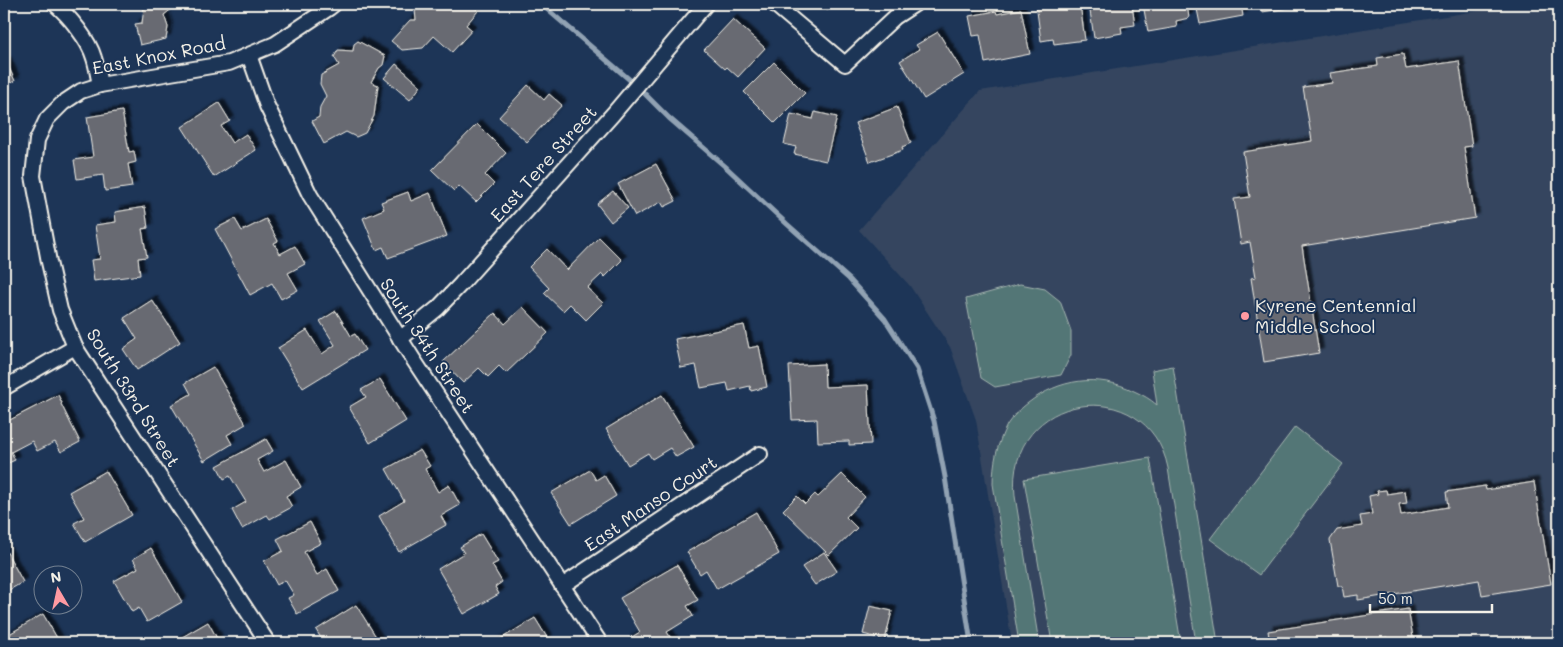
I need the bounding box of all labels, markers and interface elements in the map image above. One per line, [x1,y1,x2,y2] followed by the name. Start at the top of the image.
[90,30,228,80] street label: East Knox Road
[485,100,602,226] street label: East Tere Street
[375,273,481,418] street label: South 34th Street
[1255,293,1417,338] place label: Kyrene Centennial Middle School
[1239,310,1251,322] marker: Kyrene Centennial Middle School
[82,324,186,471] street label: South 33rd Street
[579,450,721,556] street label: East Manso Court
[32,564,82,614] north arrow
[49,566,63,587] text: N
[1370,582,1493,614] scale bar
[1378,588,1413,608] text: 50 m

